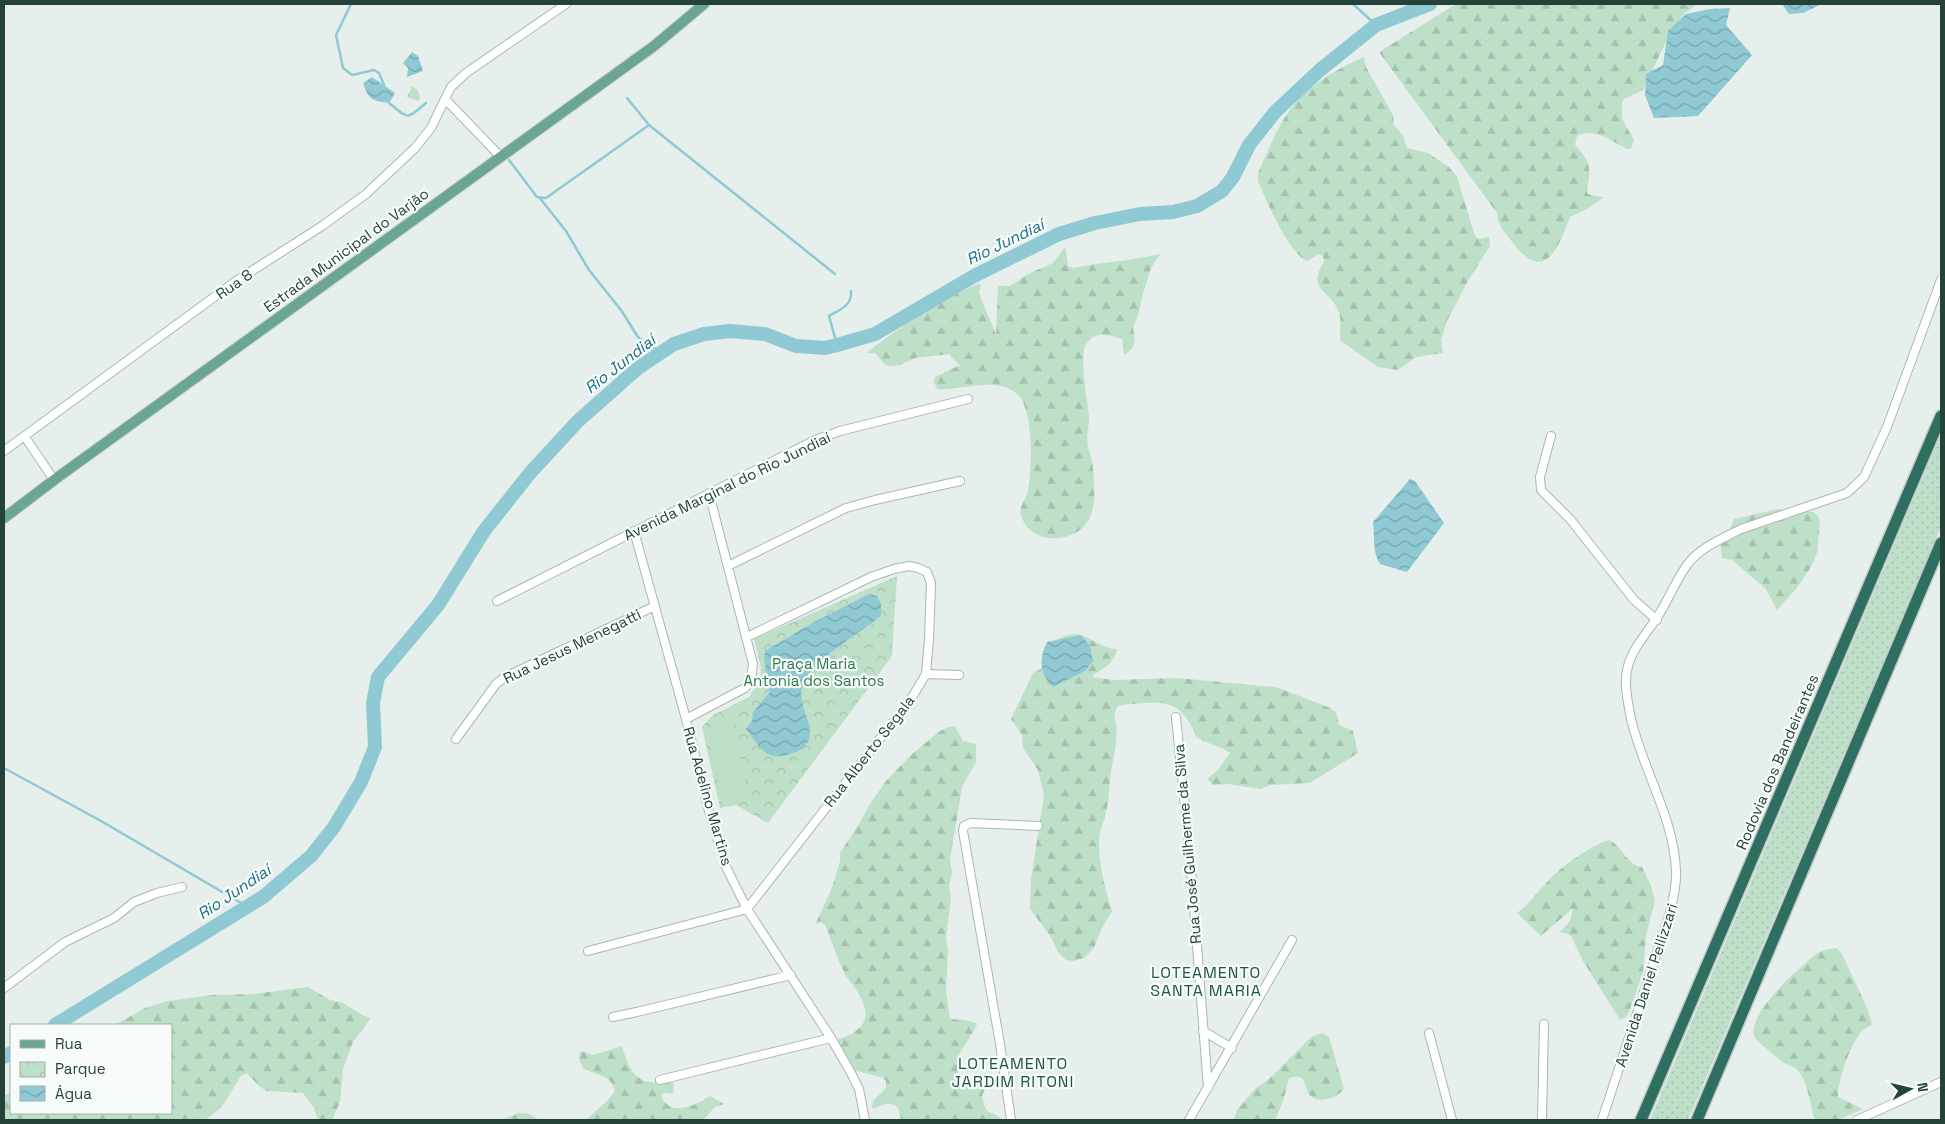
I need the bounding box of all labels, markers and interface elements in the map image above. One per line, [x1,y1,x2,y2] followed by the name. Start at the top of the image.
[260,184,432,316] street label: Estrada Municipal do Varjão
[963,213,1050,270] water label: Rio Jundiaí
[212,265,256,303] street label: Rua 8
[580,328,662,398] water label: Rio Jundiaí
[620,427,834,545] street label: Avenida Marginal do Rio Jundiaí
[500,604,644,688] street label: Rua Jesus Menegatti
[744,654,885,690] park label: Praça Maria Antonia dos Santos
[1731,671,1823,853] street label: Rodovia dos Bandeirantes
[819,691,919,811] street label: Rua Alberto Segala
[679,724,737,868] street label: Rua Adelino Martins
[1169,743,1205,945] street label: Rua José Guilherme da Silva
[193,858,277,924] water label: Rio Jundiaí
[1611,901,1681,1069] street label: Avenida Daniel Pellizzari
[1150,962,1262,1001] district label: LOTEAMENTO SANTA MARIA
[10,1024,172,1114] legend
[55,1034,83,1053] text: Rua
[952,1053,1074,1092] district label: LOTEAMENTO JARDIM RITONI
[55,1059,106,1078] text: Parque
[1885,1064,1935,1114] north arrow
[1913,1081,1932,1093] text: N
[55,1084,92,1103] text: Água

